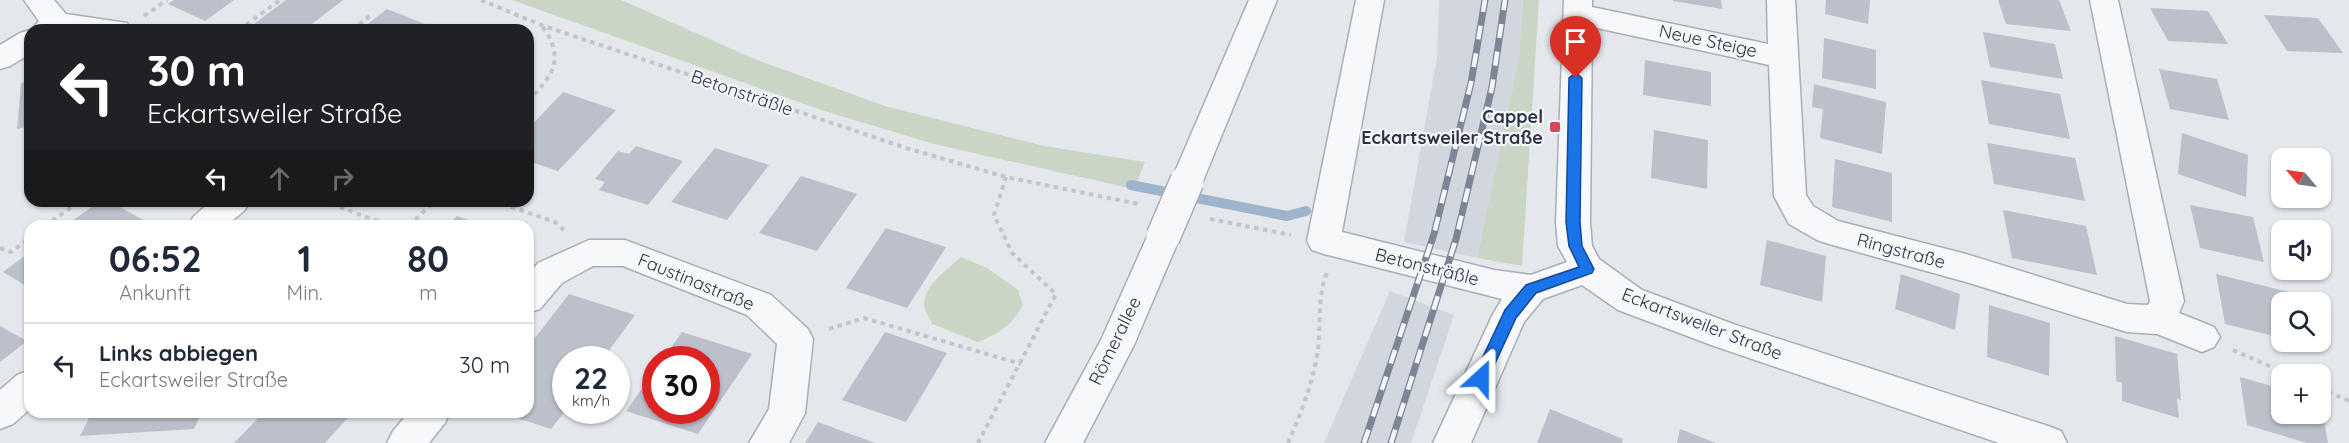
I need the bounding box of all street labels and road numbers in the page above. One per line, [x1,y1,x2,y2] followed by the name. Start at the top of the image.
[1657,19,1759,62] street label: Neue Steige
[688,64,796,121] street label: Betonsträßle
[1854,228,1948,273] street label: Ringstraße
[1373,242,1482,291] street label: Betonsträßle
[635,248,758,315] street label: Faustinastraße
[1619,282,1786,365] street label: Eckartsweiler Straße
[1083,293,1146,389] street label: Römerallee

